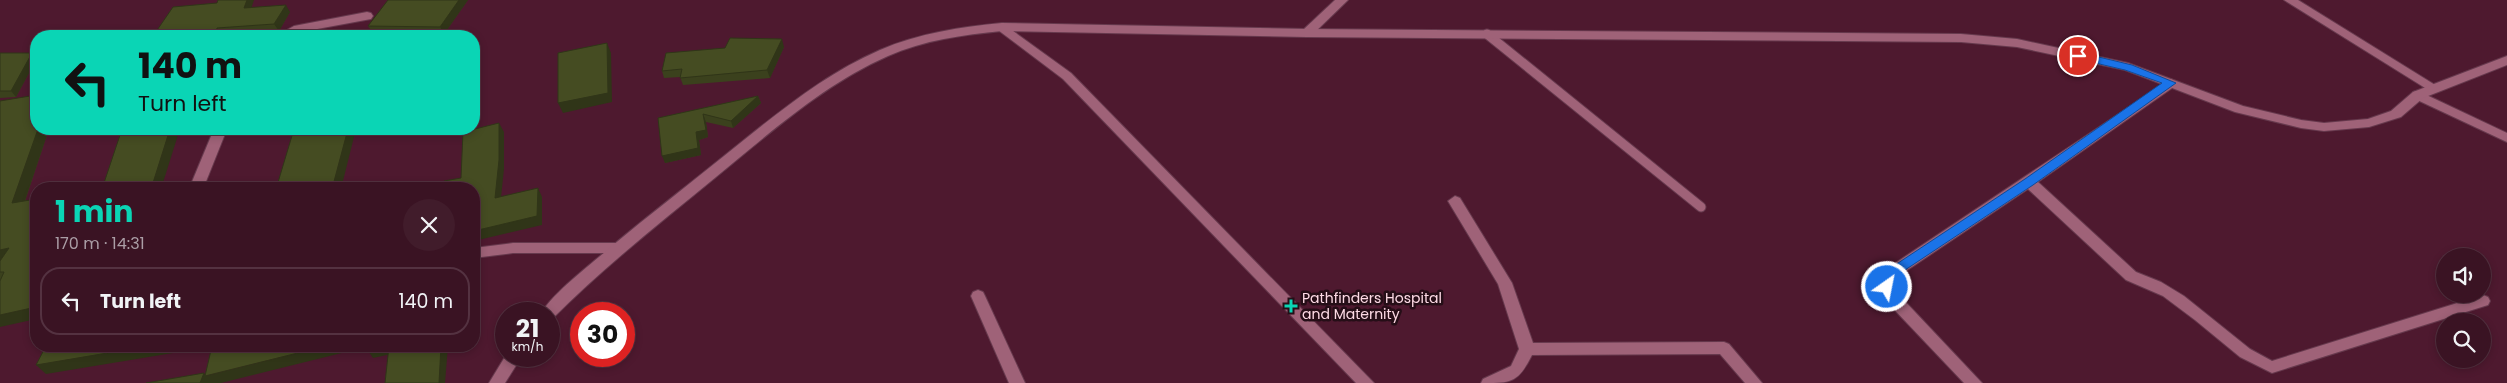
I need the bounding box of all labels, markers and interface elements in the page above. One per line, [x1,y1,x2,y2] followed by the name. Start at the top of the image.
[2057,35,2099,77] pin
[138,41,242,90] text: 140 m
[2064,42,2092,70] icon: arrive
[55,50,120,115] icon: left
[138,88,226,119] text: Turn left
[55,190,133,233] text: 1 min
[403,199,455,251] button: close
[55,232,145,255] text: 170 m · 14:31
[2436,248,2491,368] map controls
[2436,248,2491,303] button: sound
[1860,260,1912,312] position arrow
[57,287,85,315] icon: left
[100,288,181,315] text: Turn left
[398,288,453,315] text: 140 m
[1302,288,1442,324] place label: Pathfinders Hospital and Maternity
[1284,299,1298,313] marker: Pathfinders Hospital and Maternity
[570,302,635,367] speed limit sign: 30
[516,311,539,346] text: 21
[2436,313,2491,368] button: search
[512,338,543,355] text: km/h

